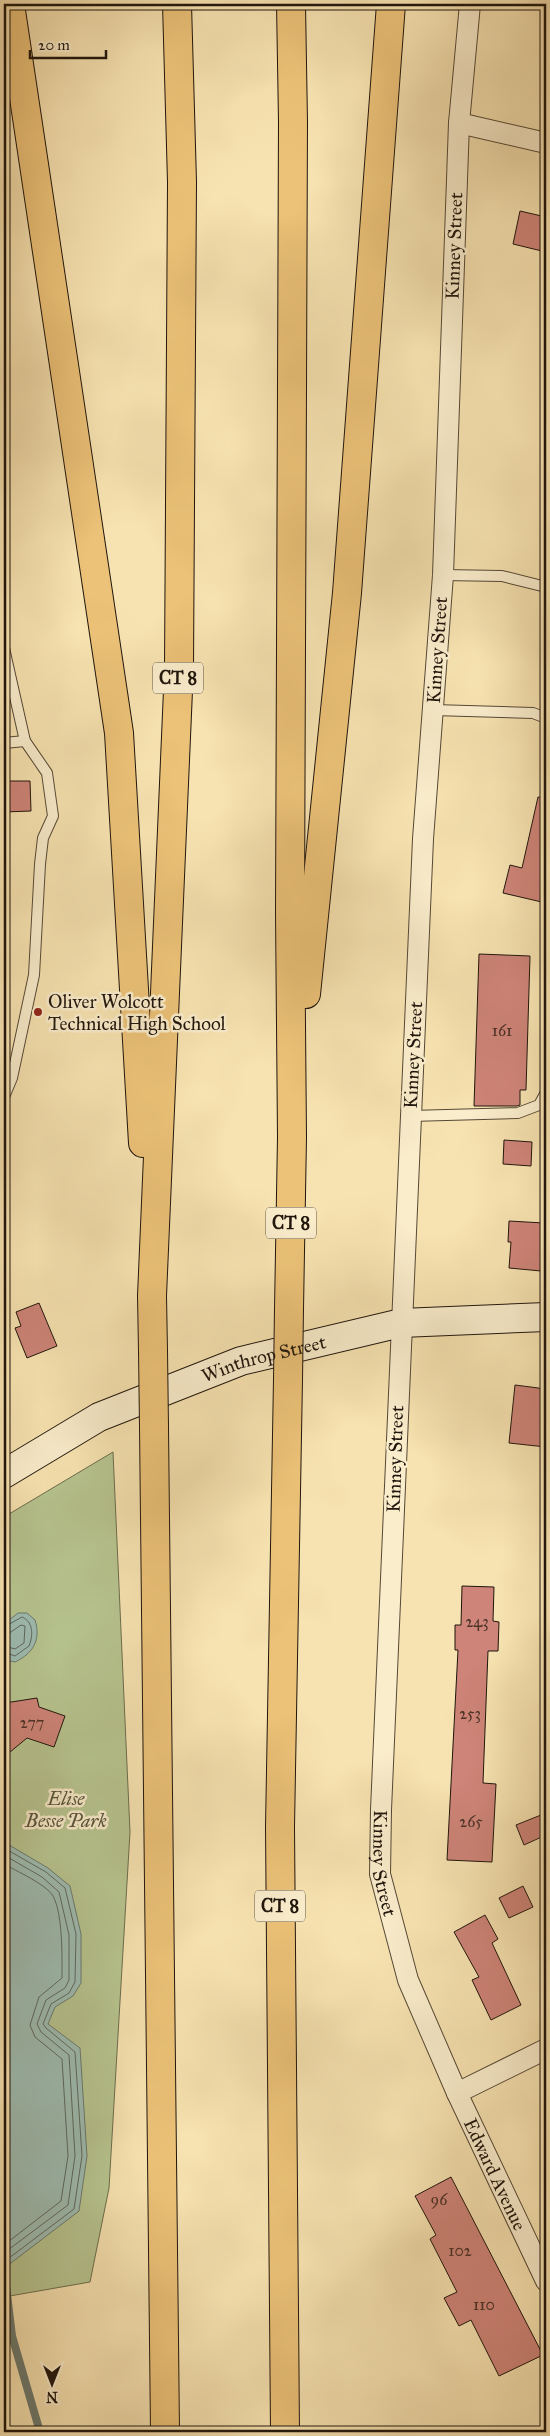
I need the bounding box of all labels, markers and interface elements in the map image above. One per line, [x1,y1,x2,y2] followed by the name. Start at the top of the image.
[30,28,106,60] scale bar
[38,36,70,54] text: 20 m
[441,192,467,300] street label: Kinney Street
[422,595,452,704] street label: Kinney Street
[153,662,203,694] road number: CT 8
[48,990,227,1036] place label: Oliver Wolcott Technical High School
[399,1001,427,1109] street label: Kinney Street
[32,1006,44,1018] marker: Oliver Wolcott Technical High School
[492,1021,512,1040] house number: 161
[266,1208,316,1238] road number: CT 8
[198,1330,328,1387] street label: Winthrop Street
[382,1405,408,1513] street label: Kinney Street
[465,1612,489,1631] house number: 243
[459,1704,481,1723] house number: 253
[20,1713,44,1732] house number: 277
[24,1787,107,1832] park label: Elise Besse Park
[368,1810,402,1919] street label: Kinney Street
[459,1812,483,1831] house number: 265
[255,1890,305,1922] road number: CT 8
[459,2114,532,2234] street label: Edward Avenue
[431,2190,448,2209] house number: 96
[448,2241,472,2260] house number: 102
[473,2295,495,2314] house number: 110
[28,2358,78,2408] north arrow
[46,2388,58,2405] text: N

